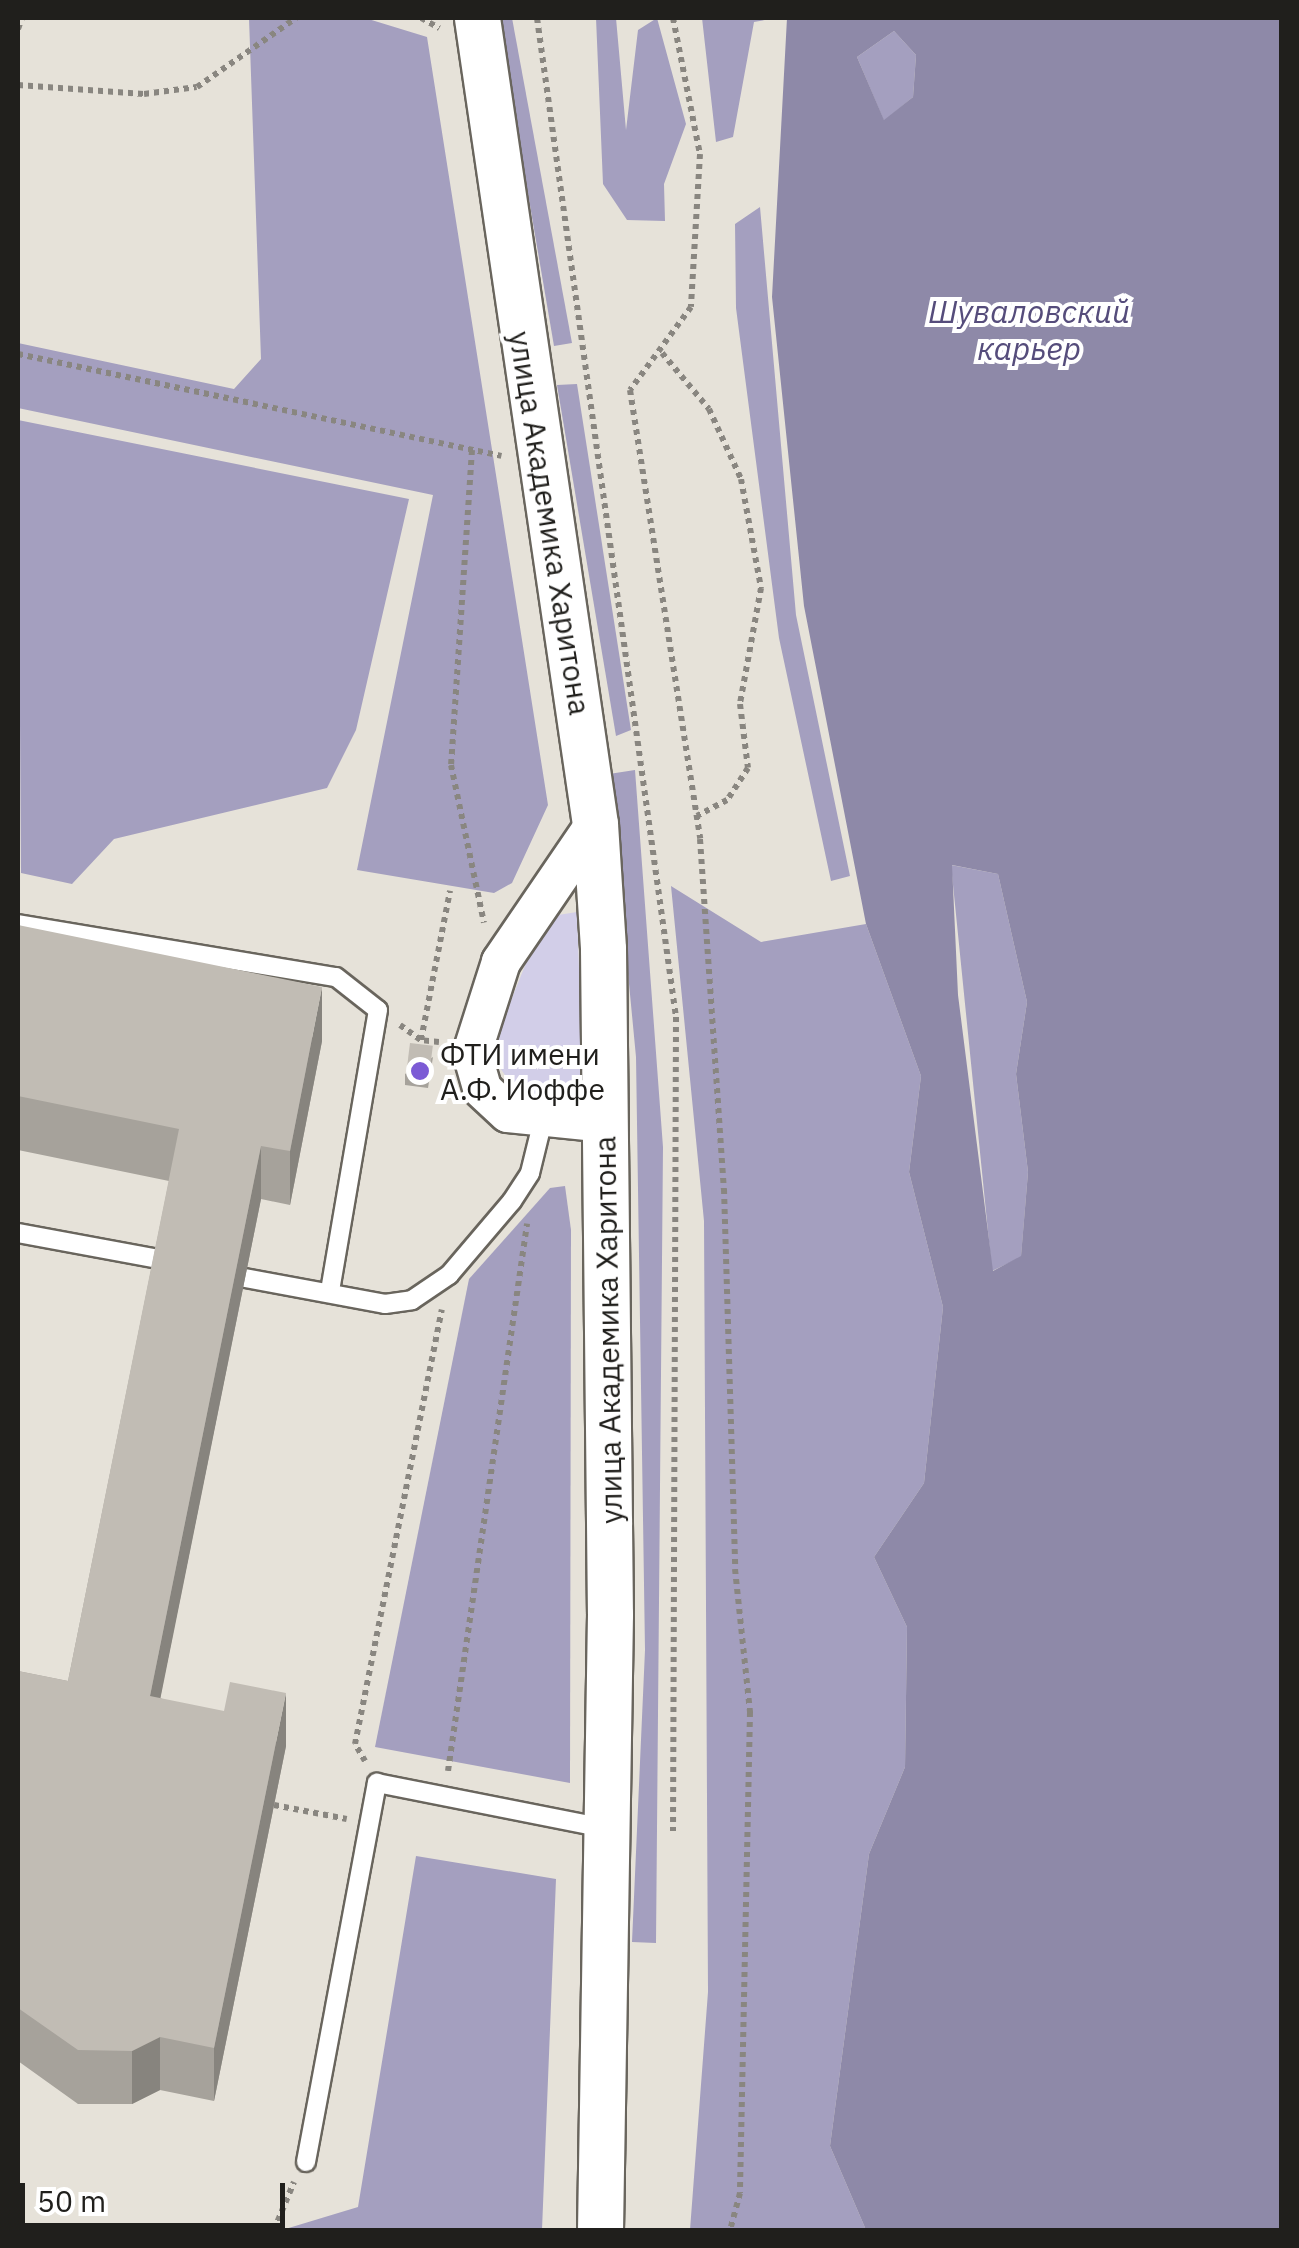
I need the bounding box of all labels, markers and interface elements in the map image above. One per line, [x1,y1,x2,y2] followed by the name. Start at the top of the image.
[928,293,1130,368] water label: Шуваловский карьер
[502,329,598,717] street label: улица Академика Харитона
[440,1036,605,1106] place label: ФТИ имени А.Ф. Иоффе
[409,1060,431,1082] marker: ФТИ имени А.Ф. Иоффе
[587,1136,629,1524] street label: улица Академика Харитона
[25,2163,290,2225] scale bar
[37,2181,106,2220] text: 50 m

